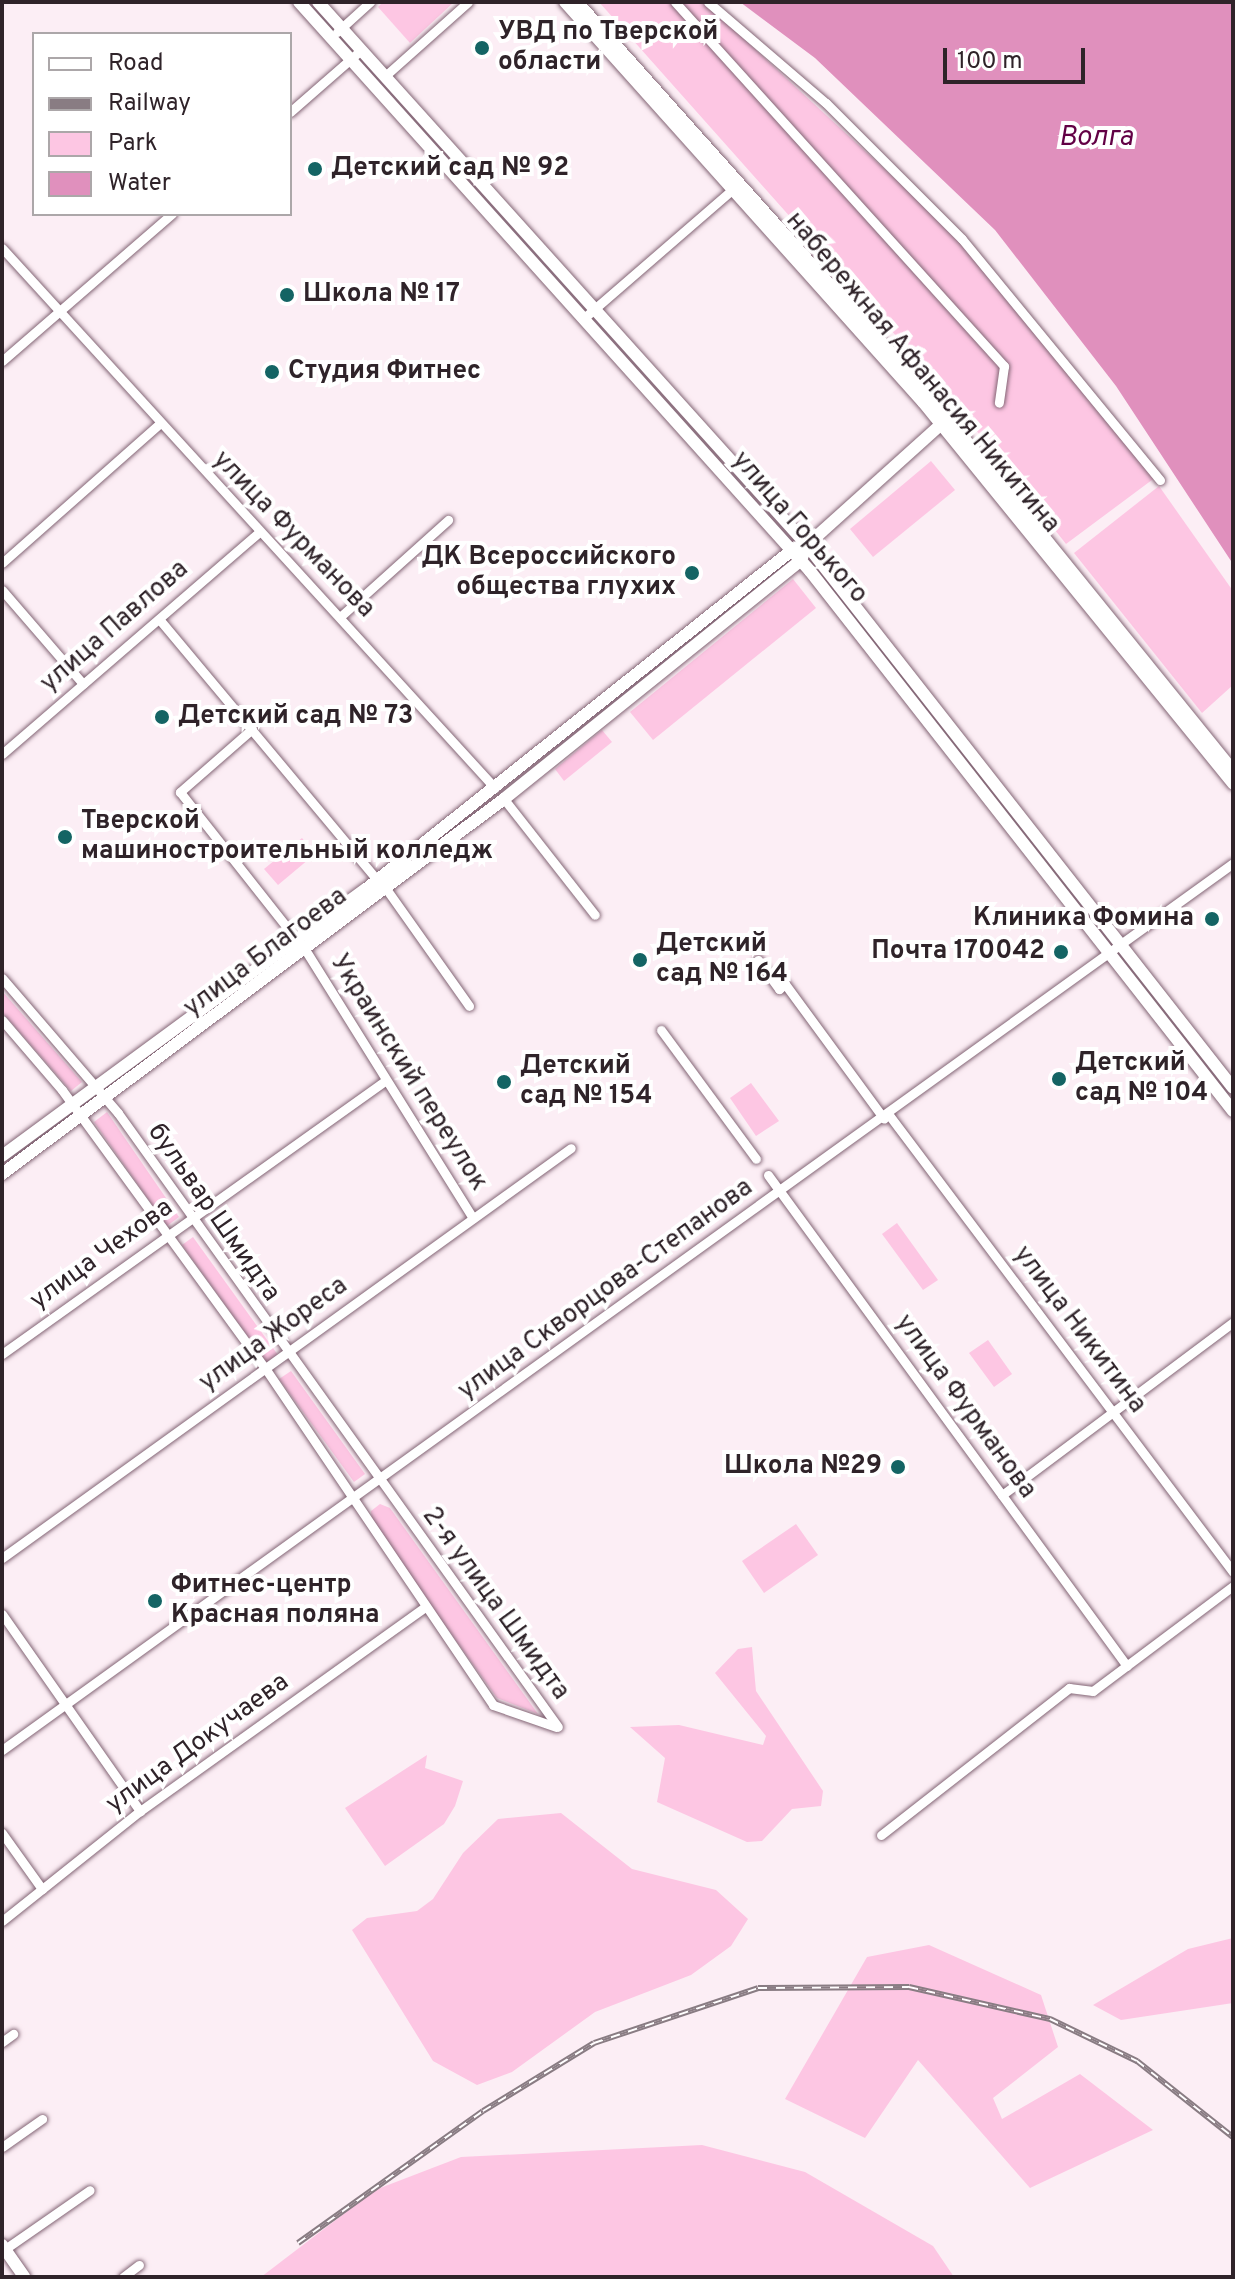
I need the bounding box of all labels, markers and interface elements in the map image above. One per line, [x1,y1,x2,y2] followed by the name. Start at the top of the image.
[498,17,718,78] place label: УВД по Тверской области
[32,32,292,216] legend
[947,32,1089,82] scale bar
[473,39,491,57] marker: УВД по Тверской области
[957,47,1023,77] text: 100 m
[108,49,164,79] text: Road
[108,89,191,119] text: Railway
[1059,121,1133,155] water label: Волга
[108,129,158,159] text: Park
[331,153,569,185] place label: Детский сад № 92
[306,160,324,178] marker: Детский сад № 92
[108,169,171,199] text: Water
[778,206,1066,540] street label: набережная Афанасия Никитина
[303,279,460,311] place label: Школа № 17
[278,286,296,304] marker: Школа № 17
[288,356,481,388] place label: Студия Фитнес
[263,363,281,381] marker: Студия Фитнес
[205,445,381,625] street label: улица Фурманова
[724,446,874,610] street label: улица Горького
[421,542,676,604] place label: ДК Всероссийского общества глухих
[35,554,195,700] street label: улица Павлова
[683,564,701,582] marker: ДК Всероссийского общества глухих
[178,701,413,733] place label: Детский сад № 73
[153,708,171,726] marker: Детский сад № 73
[81,806,493,868] place label: Тверской машиностроительный колледж
[56,828,74,846] marker: Тверской машиностроительный колледж
[178,881,354,1025] street label: улица Благоева
[973,903,1194,935] place label: Клиника Фомина
[1201,908,1223,930] marker: Клиника Фомина
[656,929,788,990] place label: Детский сад № 164
[871,936,1045,968] place label: Почта 170042
[1052,943,1070,961] marker: Почта 170042
[322,949,494,1197] street label: Украинский переулок
[631,951,649,969] marker: Детский сад № 164
[1075,1048,1208,1110] place label: Детский сад № 104
[520,1051,652,1112] place label: Детский сад № 154
[1050,1070,1068,1088] marker: Детский сад № 104
[495,1073,513,1091] marker: Детский сад № 154
[140,1118,286,1308] street label: бульвар Шмидта
[453,1173,759,1407] street label: улица Скворцова-Степанова
[25,1193,179,1317] street label: улица Чехова
[1006,1240,1152,1420] street label: улица Никитина
[194,1271,354,1399] street label: улица Жореса
[888,1309,1042,1505] street label: улица Фурманова
[724,1451,882,1483] place label: Школа №29
[889,1458,907,1476] marker: Школа №29
[415,1502,575,1706] street label: 2-я улица Шмидта
[171,1570,380,1632] place label: Фитнес-центр Красная поляна
[146,1592,164,1610] marker: Фитнес-центр Красная поляна
[100,1667,296,1821] street label: улица Докучаева

